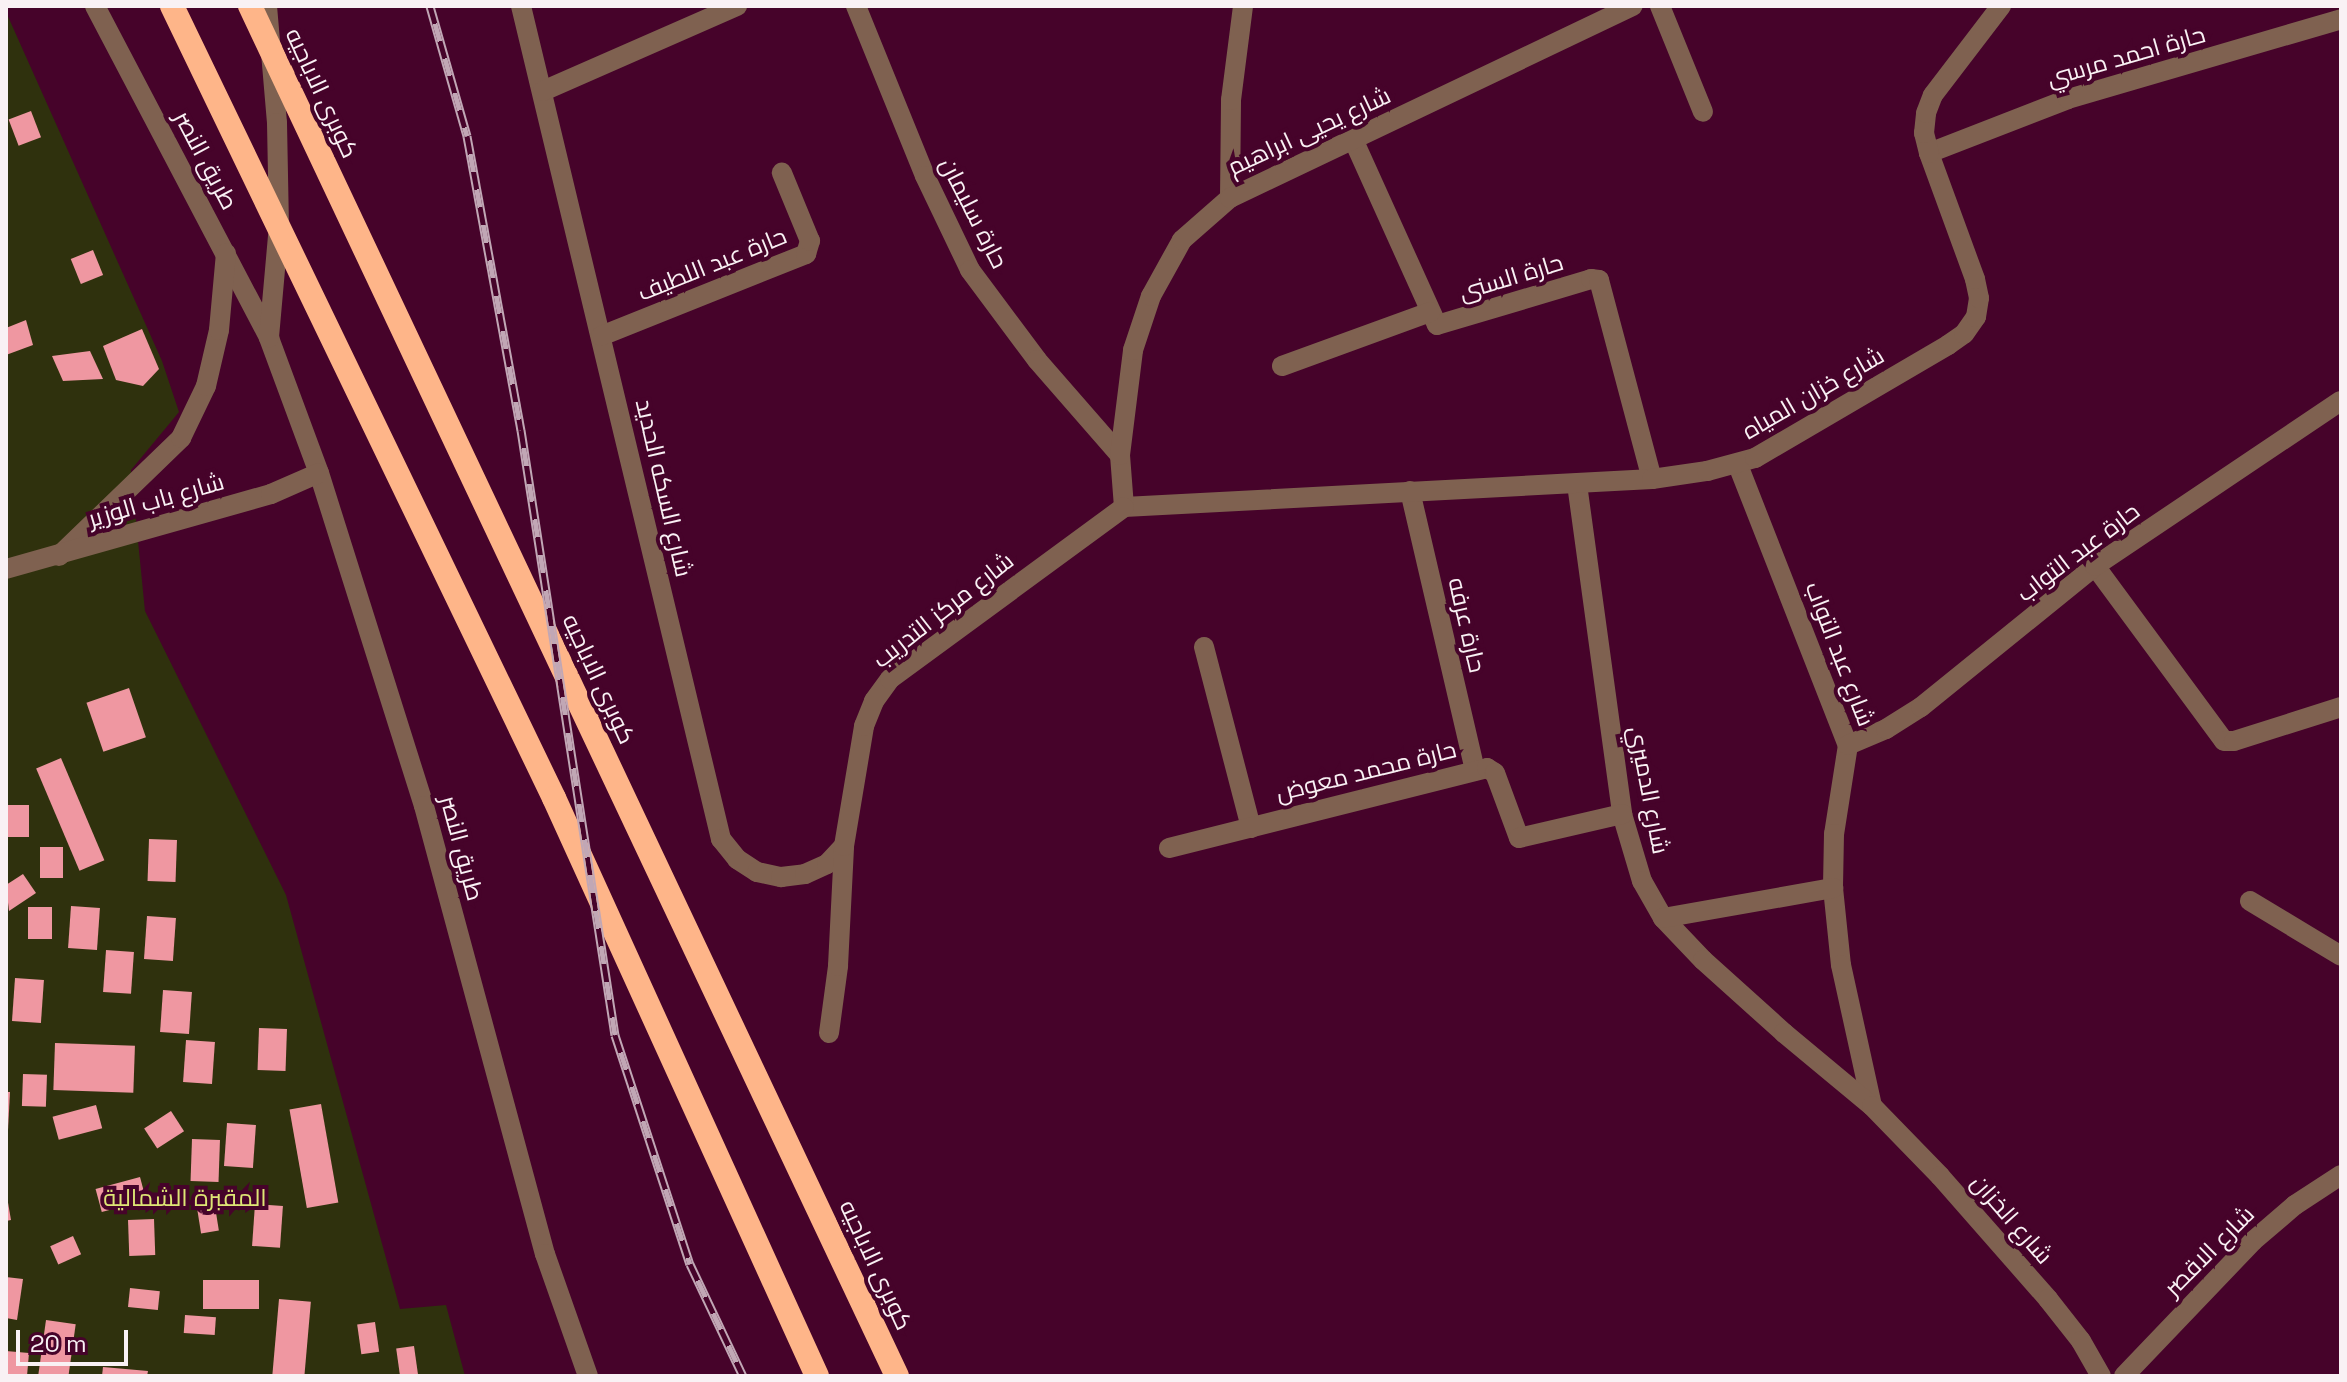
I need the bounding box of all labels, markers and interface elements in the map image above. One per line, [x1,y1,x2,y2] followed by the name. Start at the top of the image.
[2044,20,2208,92] street label: حارة احمد مرسي
[279,24,365,162] street label: كوبرى الاباجيه
[1223,81,1395,181] street label: شارع يحيى ابراهيم
[168,106,244,214] street label: طريق النصر
[934,153,1014,273] street label: حارة سليمان
[633,221,791,307] street label: حارة عبد اللطيف
[1456,248,1566,306] street label: حارة السنى
[1737,341,1889,445] street label: شارع خزان المياه
[630,396,698,580] street label: شارع السكه الحديد
[85,467,227,533] street label: شارع باب الوزير
[2011,496,2145,608] street label: حارة عبد التواب
[867,546,1019,674] street label: شارع مركز التدريب
[1442,575,1492,675] street label: حارة عرفه
[1799,578,1881,730] street label: شارع عبد التواب
[556,610,642,748] street label: كوبرى الاباجيه
[1622,724,1676,856] street label: شارع الدميري
[1273,735,1459,807] street label: حارة محمد معوض
[434,792,490,904] street label: طريق النصر
[1965,1168,2059,1270] street label: شارع الخزان
[103,1184,267,1212] park label: المقبرة الشمالية
[833,1196,919,1334] street label: كوبرى الاباجيه
[2158,1200,2260,1302] street label: شارع الاقصر
[20,1314,132,1364] scale bar
[30,1328,87,1359] text: 20 m

